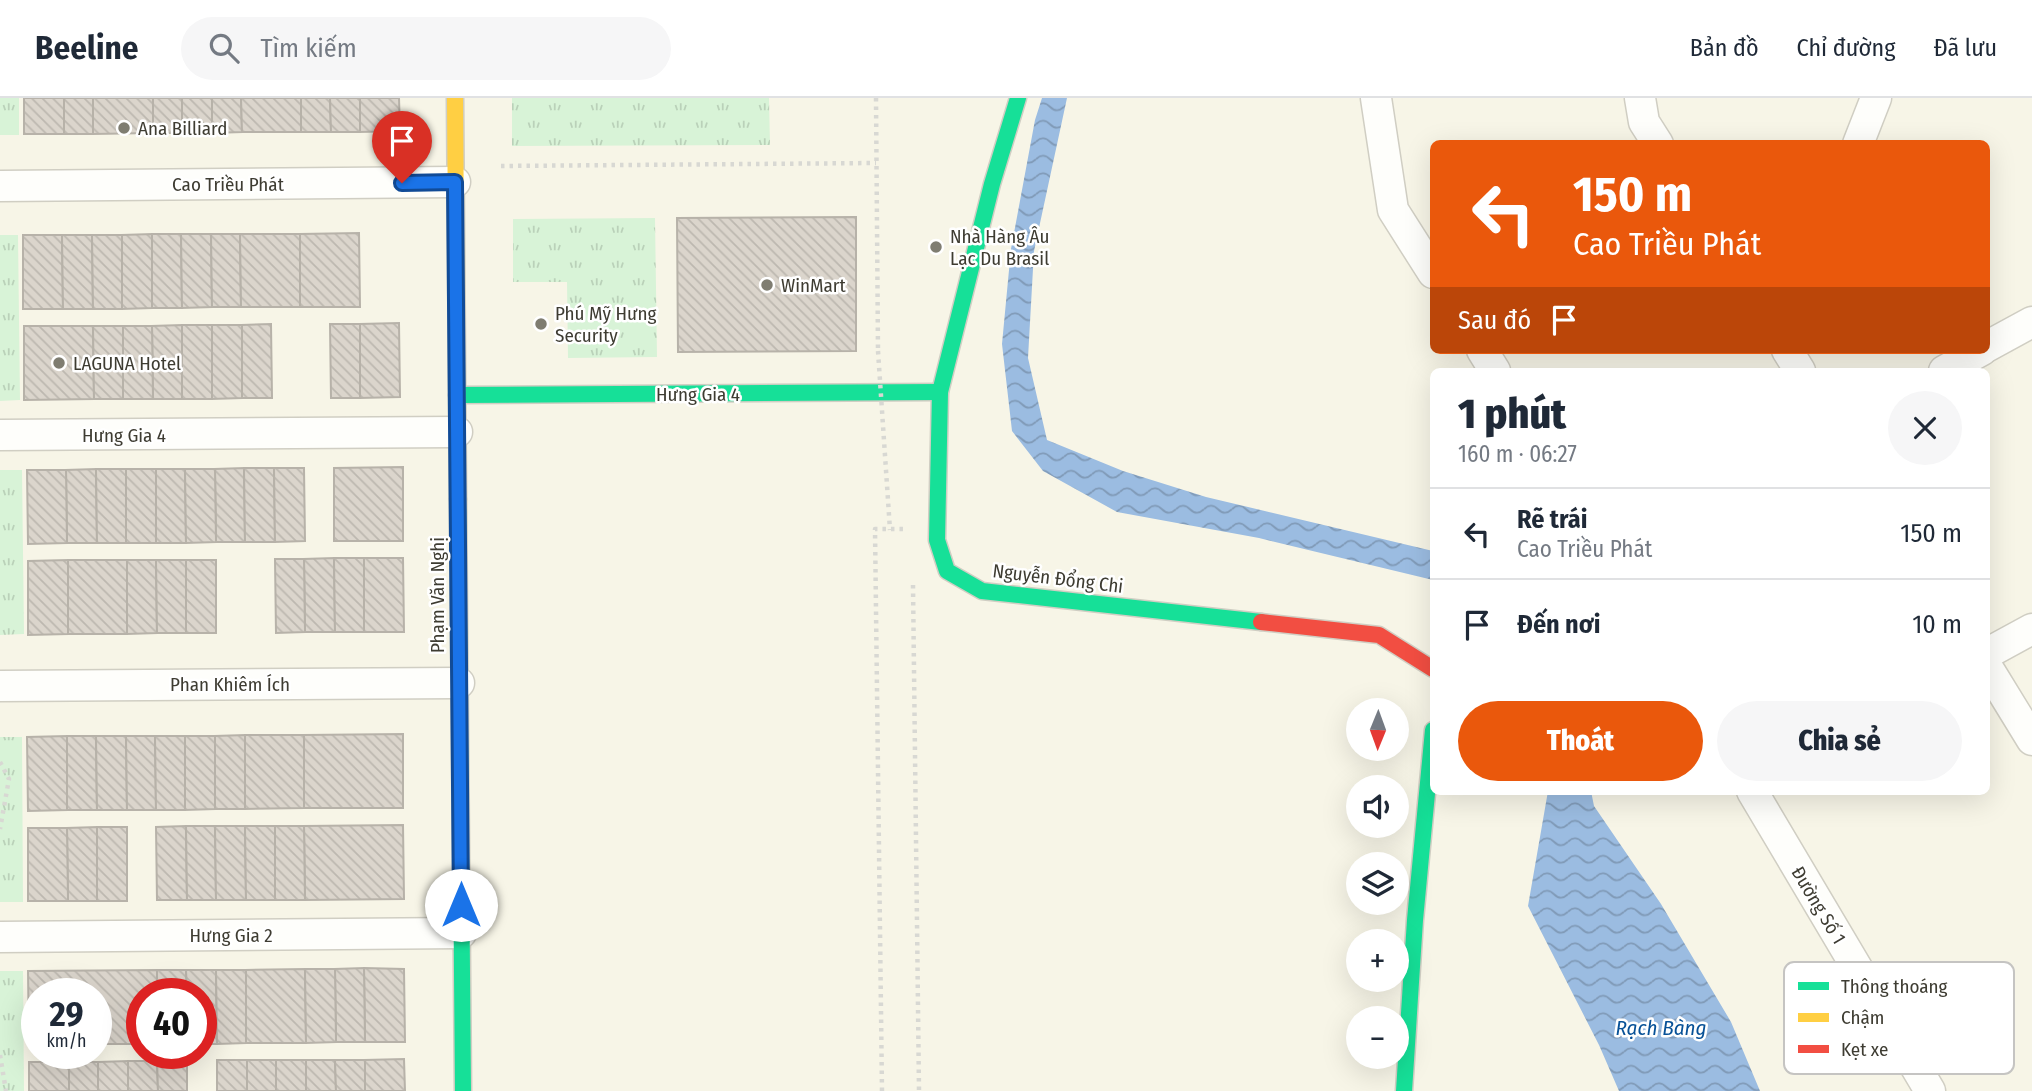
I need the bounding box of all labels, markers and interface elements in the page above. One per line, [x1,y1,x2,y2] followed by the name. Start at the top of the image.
[181,17,671,80] search box
[35,28,139,68] text: Beeline
[205,29,243,67] icon: search
[261,33,357,64] text: Tìm kiếm
[1690,34,1759,62] text: Bản đồ
[1797,34,1895,62] text: Chỉ đường
[1933,34,1997,62] text: Đã lưu
[372,111,432,183] pin
[138,117,227,140] place label: Ana Billiard
[116,120,132,136] marker: Ana Billiard
[383,122,421,160] icon: arrive
[1573,165,1692,224] text: 150 m
[1458,168,1549,259] icon: left
[172,173,285,196] street label: Cao Triều Phát
[950,225,1049,270] place label: Nhà Hàng Âu Lạc Du Brasil
[1573,225,1761,263] text: Cao Triều Phát
[928,239,944,255] marker: Nhà Hàng Âu Lạc Du Brasil
[781,274,846,297] place label: WinMart
[759,277,775,293] marker: WinMart
[1545,301,1583,339] icon: arrive
[555,302,656,347] place label: Phú Mỹ Hưng Security
[1458,305,1531,336] text: Sau đó
[533,316,549,332] marker: Phú Mỹ Hưng Security
[73,352,181,375] place label: LAGUNA Hotel
[51,355,67,371] marker: LAGUNA Hotel
[656,383,740,406] street label: Hưng Gia 4
[1458,389,1566,439] text: 1 phút
[1888,391,1962,465] button: close
[82,424,166,447] street label: Hưng Gia 4
[1458,440,1577,468] text: 160 m · 06:27
[1517,504,1587,535] text: Rẽ trái
[1458,515,1496,553] icon: left
[1900,518,1962,549] text: 150 m
[1517,535,1652,563] text: Cao Triều Phát
[426,537,449,653] street label: Phạm Văn Nghị
[991,559,1125,598] street label: Nguyễn Đổng Chi
[1458,606,1496,644] icon: arrive
[1517,609,1600,640] text: Đến nơi
[1912,609,1962,640] text: 10 m
[170,673,290,696] street label: Phan Khiêm Ích
[1346,698,1409,761] north arrow
[1346,698,1409,1069] map controls
[1458,701,1703,781] button: Thoát
[1717,701,1962,781] button: Chia sẻ
[1346,775,1409,838] button: sound
[1346,852,1409,915] button: layers
[1786,862,1851,948] street label: Đường Số 1
[424,868,498,942] position arrow
[189,924,273,947] street label: Hưng Gia 2
[1346,929,1409,992] button: +
[1784,962,2014,1074] legend
[1841,975,1948,998] text: Thông thoáng
[126,978,217,1069] speed limit sign: 40
[49,993,84,1035] text: 29
[1346,1006,1409,1069] button: −
[1841,1006,1884,1029] text: Chậm
[1615,1015,1707,1041] water label: Rạch Bàng
[46,1030,87,1052] text: km/h
[1841,1038,1888,1061] text: Kẹt xe

